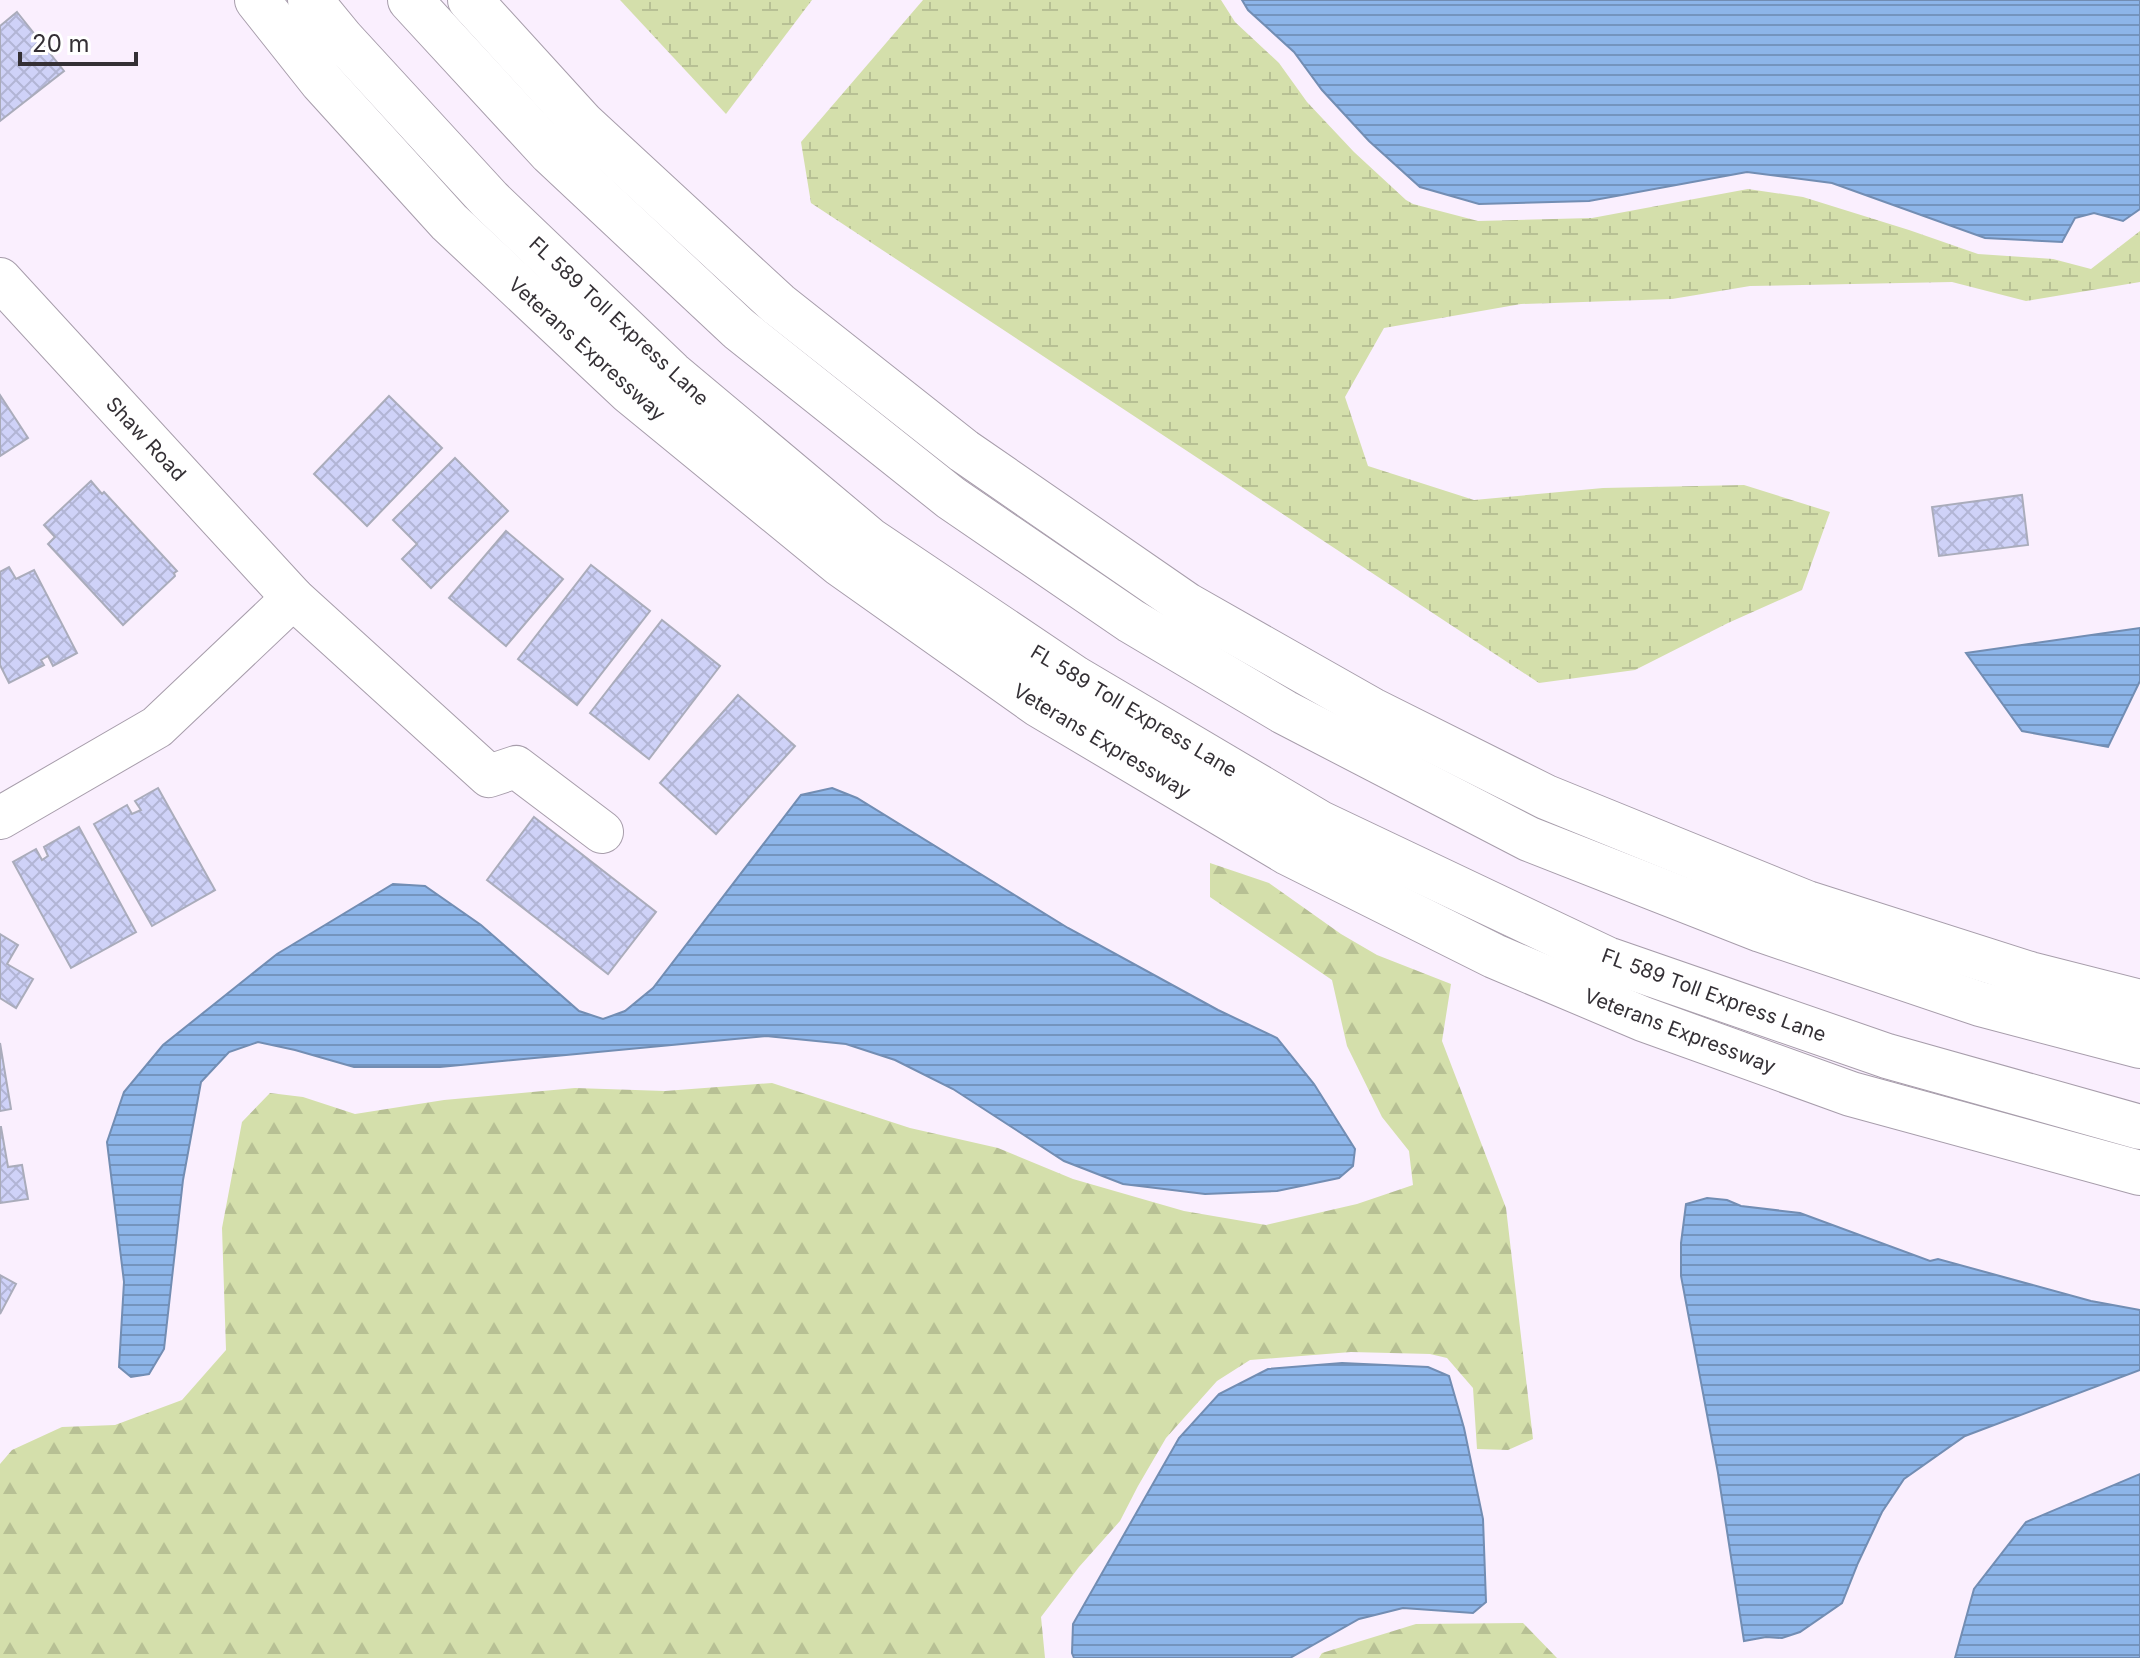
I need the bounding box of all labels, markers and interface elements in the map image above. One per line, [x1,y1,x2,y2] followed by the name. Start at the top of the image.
[20,16,136,66] scale bar
[32,29,90,58] text: 20 m
[524,231,714,411] street label: FL 589 Toll Express Lane
[504,272,670,426] street label: Veterans Expressway
[101,392,191,486] street label: Shaw Road
[1026,640,1242,782] street label: FL 589 Toll Express Lane
[1009,678,1195,804] street label: Veterans Expressway
[1599,943,1829,1047] street label: FL 589 Toll Express Lane
[1581,983,1779,1079] street label: Veterans Expressway

